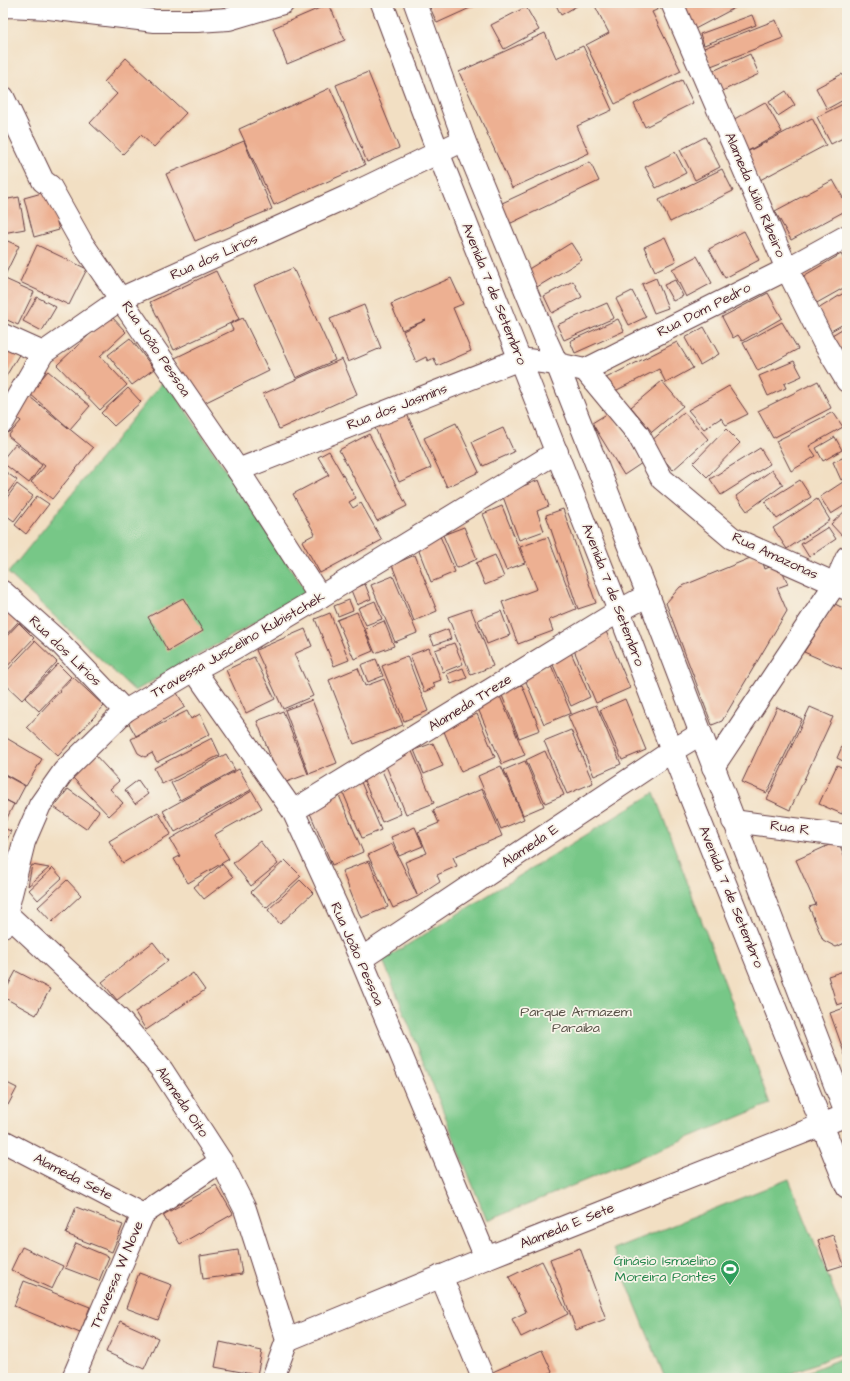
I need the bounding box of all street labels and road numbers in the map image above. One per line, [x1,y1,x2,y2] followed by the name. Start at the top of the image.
[720,129,790,261] street label: Alameda Júlio Ribeiro
[456,220,532,368] street label: Avenida 7 de Setembro
[167,229,261,285] street label: Rua dos Lírios
[654,278,754,342] street label: Rua Dom Pedro
[117,297,195,401] street label: Rua João Pessoa
[344,379,450,435] street label: Rua dos Jasmins
[577,521,650,669] street label: Avenida 7 de Setembro
[729,527,821,585] street label: Rua Amazonas
[147,587,329,703] street label: Travessa Juscelino Kubistchek
[24,611,106,691] street label: Rua dos Lírios
[424,669,516,737] street label: Alameda Treze
[769,815,811,841] street label: Rua R
[497,819,563,872] street label: Alameda E
[693,823,769,971] street label: Avenida 7 de Setembro
[325,899,389,1009] street label: Rua João Pessoa
[151,1063,213,1142] street label: Alameda Oito
[30,1148,116,1206] street label: Alameda Sete
[517,1198,618,1254] street label: Alameda E Sete
[85,1218,149,1332] street label: Travessa W Nove

